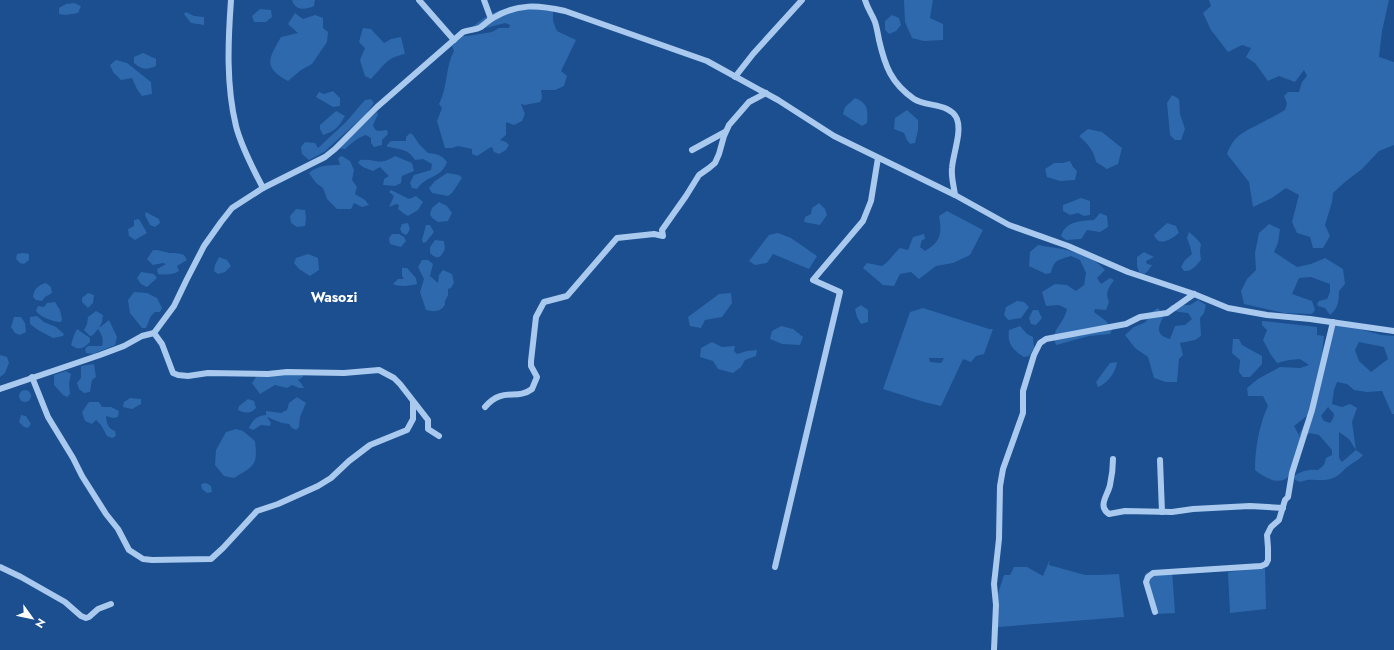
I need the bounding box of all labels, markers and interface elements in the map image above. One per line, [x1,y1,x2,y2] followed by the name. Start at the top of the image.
[311,287,357,307] district label: Wasozi
[12,598,52,638] north arrow
[31,615,49,631] text: N

